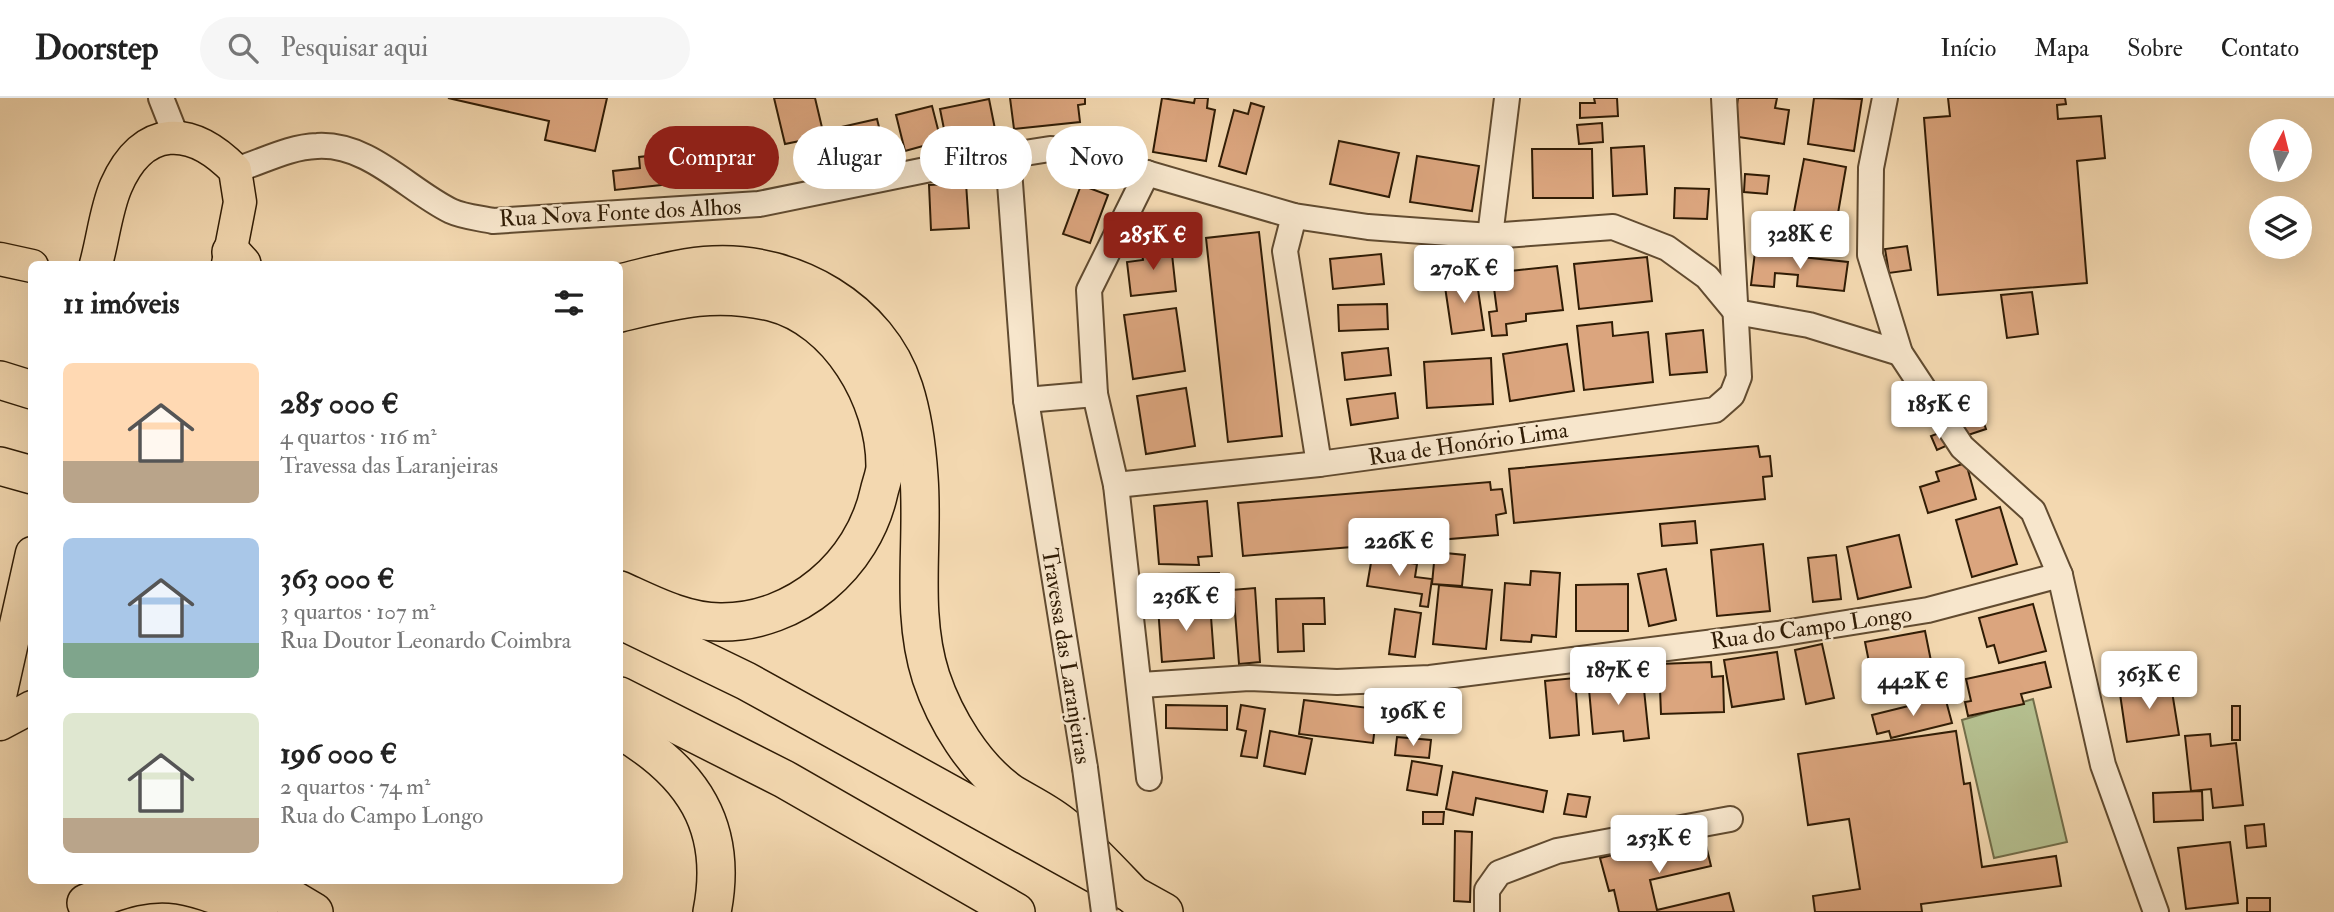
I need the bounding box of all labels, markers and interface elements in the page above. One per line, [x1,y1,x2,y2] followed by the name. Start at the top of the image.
[200,17,690,80] search box
[35,28,158,69] text: Doorstep
[224,29,262,67] icon: search
[280,32,428,64] text: Pesquisar aqui
[1940,33,1996,64] text: Início
[2034,33,2089,64] text: Mapa
[2127,33,2183,64] text: Sobre
[2221,33,2299,64] text: Contato
[2249,119,2312,182] north arrow
[2249,119,2312,259] map controls
[644,126,779,189] chip: Comprar
[793,126,906,189] chip: Alugar
[920,126,1032,189] chip: Filtros
[1046,126,1148,189] chip: Novo
[498,192,742,233] street label: Rua Nova Fonte dos Alhos
[2249,196,2312,259] button: layers
[1096,212,1210,272] pin: 285K €
[1743,212,1857,271] pin: 328K €
[1767,219,1833,248] text: 328K €
[1120,220,1186,249] text: 285K €
[1407,246,1521,305] pin: 270K €
[1430,253,1498,282] text: 270K €
[550,284,588,322] icon: filters
[63,285,180,322] text: 11 imóveis
[1882,382,1996,441] pin: 185K €
[280,385,399,422] text: 285 000 €
[1907,389,1971,418] text: 185K €
[119,391,203,475] icon: home
[1366,415,1570,472] street label: Rua de Honório Lima
[280,422,437,451] text: 4 quartos · 116 m²
[280,451,498,480] text: Travessa das Laranjeiras
[1342,518,1456,578] pin: 226K €
[1364,526,1434,555] text: 226K €
[1035,546,1098,766] street label: Travessa das Laranjeiras
[280,560,394,597] text: 363 000 €
[119,566,203,650] icon: home
[1129,574,1243,633] pin: 236K €
[1153,581,1219,610] text: 236K €
[280,597,436,626] text: 3 quartos · 107 m²
[1708,599,1914,657] street label: Rua do Campo Longo
[280,626,571,655] text: Rua Doutor Leonardo Coimbra
[1561,648,1675,707] pin: 187K €
[2092,652,2206,711] pin: 363K €
[1586,655,1650,684] text: 187K €
[1856,658,1970,718] pin: 442K €
[2117,659,2181,688] text: 363K €
[1878,666,1948,695] text: 442K €
[1356,688,1470,748] pin: 196K €
[1380,696,1446,725] text: 196K €
[280,735,397,772] text: 196 000 €
[119,741,203,825] icon: home
[280,772,430,801] text: 2 quartos · 74 m²
[280,801,483,830] text: Rua do Campo Longo
[1602,816,1716,875] pin: 253K €
[1627,823,1691,852] text: 253K €

